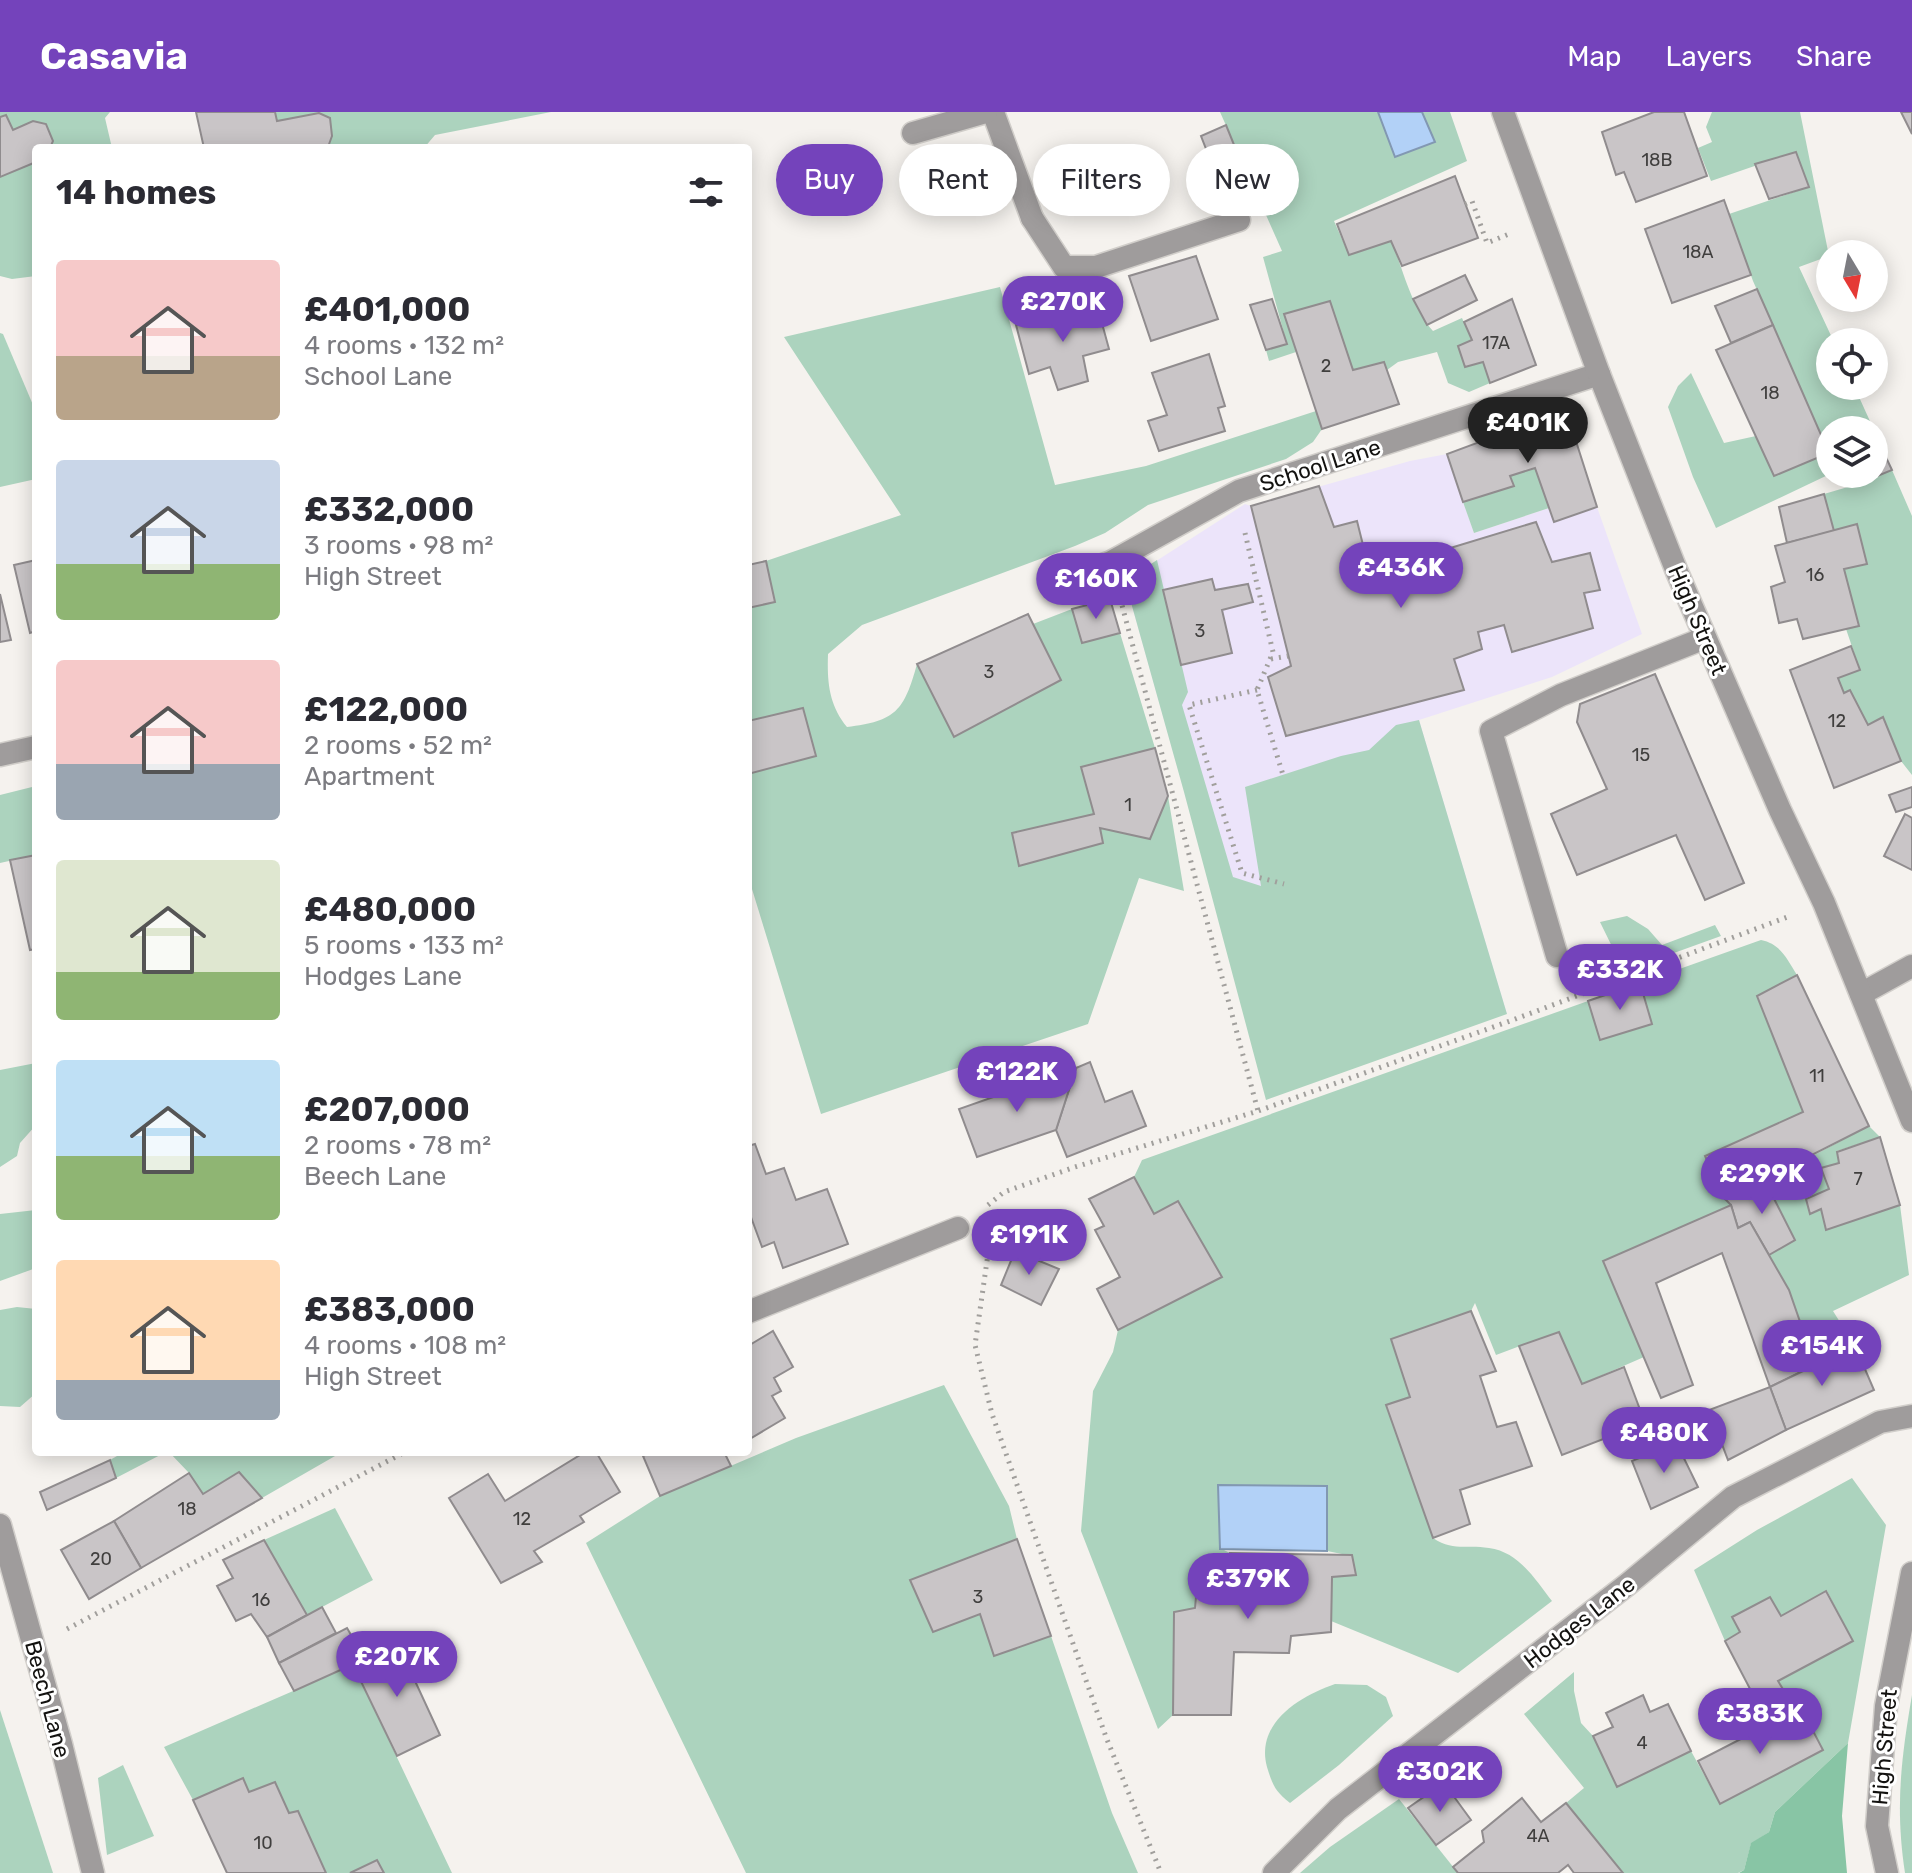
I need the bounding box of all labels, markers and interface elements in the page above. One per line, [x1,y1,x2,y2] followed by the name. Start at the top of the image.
[40,33,188,79] text: Casavia
[1567,40,1622,73] text: Map
[1666,40,1752,73] text: Layers
[1796,40,1872,73] text: Share
[776,144,883,216] chip: Buy
[899,144,1017,216] chip: Rent
[1033,144,1170,216] chip: Filters
[1186,144,1299,216] chip: New
[1641,149,1673,171] house number: 18B
[684,170,728,214] icon: filters
[56,172,216,213] text: 14 homes
[1816,240,1888,312] north arrow
[1816,240,1888,488] map controls
[1682,241,1714,263] house number: 18A
[1007,276,1119,344] pin: £270K
[1020,286,1106,317] text: £270K
[304,289,470,330] text: £401,000
[120,292,216,388] icon: home
[1816,328,1888,400] button: locate
[304,330,504,361] text: 4 rooms · 132 m²
[1482,332,1510,354] house number: 17A
[1321,355,1331,377] house number: 2
[304,361,452,392] text: School Lane
[1760,382,1780,404] house number: 18
[1472,397,1584,465] pin: £401K
[1486,407,1570,438] text: £401K
[1816,416,1888,488] button: layers
[1256,433,1384,498] street label: School Lane
[304,489,474,530] text: £332,000
[120,492,216,588] icon: home
[304,530,493,561] text: 3 rooms · 98 m²
[1345,542,1457,610] pin: £436K
[1357,552,1445,583] text: £436K
[1040,553,1152,621] pin: £160K
[304,561,442,592] text: High Street
[1662,561,1733,679] street label: High Street
[1054,563,1138,594] text: £160K
[1806,564,1824,586] house number: 16
[1195,620,1205,642] house number: 3
[984,661,994,683] house number: 3
[304,689,468,730] text: £122,000
[120,692,216,788] icon: home
[1828,710,1846,732] house number: 12
[304,730,492,761] text: 2 rooms · 52 m²
[1632,744,1650,766] house number: 15
[304,761,435,792] text: Apartment
[1124,794,1132,816] house number: 1
[304,889,476,930] text: £480,000
[120,892,216,988] icon: home
[304,930,504,961] text: 5 rooms · 133 m²
[1564,944,1676,1012] pin: £332K
[1576,954,1664,985] text: £332K
[304,961,462,992] text: Hodges Lane
[961,1046,1073,1114] pin: £122K
[976,1056,1058,1087] text: £122K
[1809,1065,1825,1087] house number: 11
[304,1089,470,1130] text: £207,000
[120,1092,216,1188] icon: home
[304,1130,491,1161] text: 2 rooms · 78 m²
[1706,1148,1818,1216] pin: £299K
[1719,1158,1805,1189] text: £299K
[304,1161,446,1192] text: Beech Lane
[1853,1168,1863,1190] house number: 7
[973,1209,1085,1277] pin: £191K
[990,1219,1068,1250] text: £191K
[304,1289,475,1330] text: £383,000
[120,1292,216,1388] icon: home
[1766,1320,1878,1388] pin: £154K
[304,1330,506,1361] text: 4 rooms · 108 m²
[1780,1330,1864,1361] text: £154K
[304,1361,442,1392] text: High Street
[1608,1407,1720,1475] pin: £480K
[1619,1417,1709,1448] text: £480K
[177,1498,197,1520] house number: 18
[513,1508,531,1530] house number: 12
[90,1548,112,1570] house number: 20
[1192,1553,1304,1621] pin: £379K
[1206,1563,1290,1594] text: £379K
[1518,1571,1640,1674] street label: Hodges Lane
[973,1586,983,1608] house number: 3
[252,1589,270,1611] house number: 16
[341,1631,453,1699] pin: £207K
[19,1637,76,1761] street label: Beech Lane
[354,1641,440,1672] text: £207K
[1866,1687,1903,1806] street label: High Street
[1704,1688,1816,1756] pin: £383K
[1716,1698,1804,1729] text: £383K
[1636,1732,1648,1754] house number: 4
[1384,1746,1496,1814] pin: £302K
[1396,1756,1484,1787] text: £302K
[1526,1825,1550,1847] house number: 4A
[253,1832,273,1854] house number: 10

